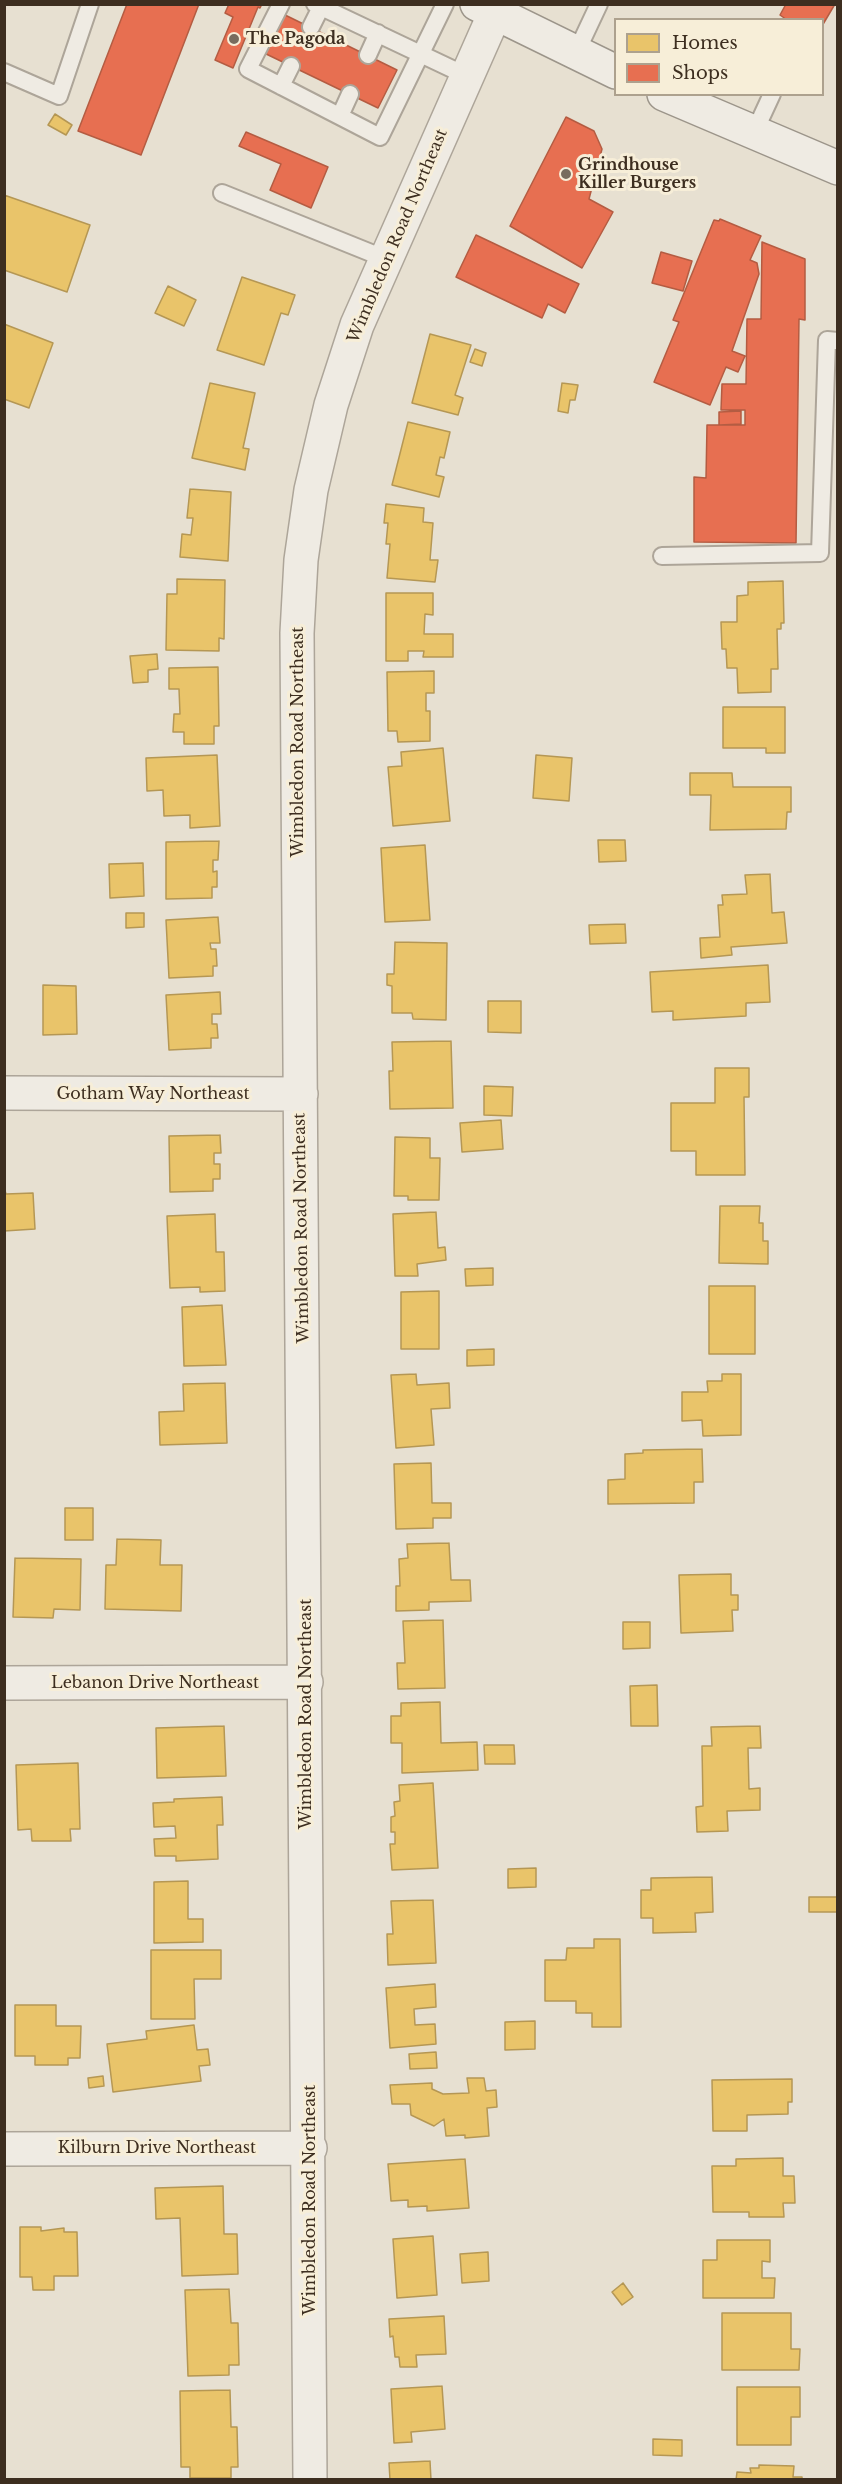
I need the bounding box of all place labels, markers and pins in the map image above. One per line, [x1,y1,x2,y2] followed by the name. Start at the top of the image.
[246,29,345,49] place label: The Pagoda
[227,32,241,46] marker: The Pagoda
[578,155,696,193] place label: Grindhouse Killer Burgers
[559,167,573,181] marker: Grindhouse Killer Burgers

